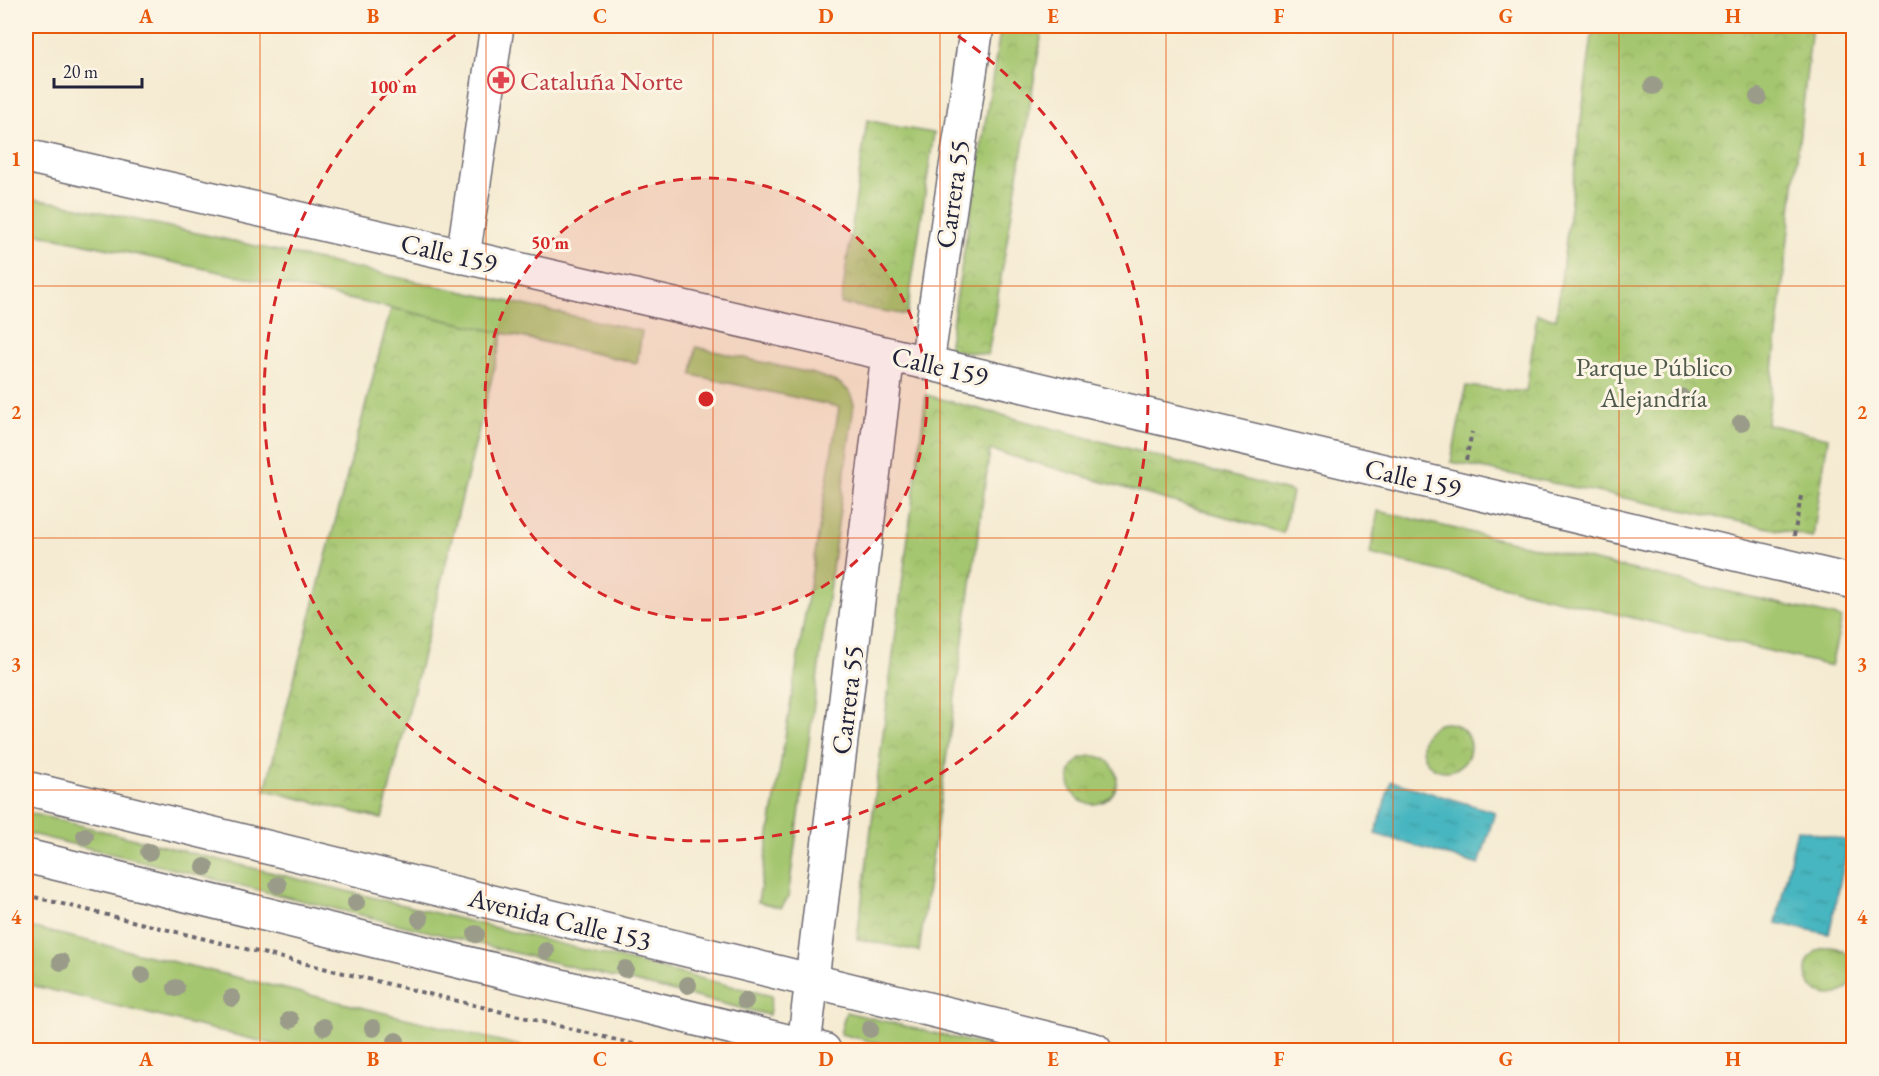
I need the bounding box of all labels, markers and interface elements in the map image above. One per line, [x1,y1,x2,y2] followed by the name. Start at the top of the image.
[138,3,154,29] text: A
[367,3,379,29] text: B
[593,3,607,29] text: C
[818,3,834,29] text: D
[1047,3,1059,29] text: E
[1274,3,1285,29] text: F
[1499,3,1513,29] text: G
[1725,3,1741,29] text: H
[54,51,142,89] scale bar
[63,60,98,83] text: 20 m
[520,63,683,98] place label: Cataluña Norte
[486,65,516,95] pharmacy icon: Cataluña Norte
[369,75,417,98] text: 100 m
[927,137,977,251] street label: Carrera 55
[11,146,21,172] text: 1
[1857,146,1867,172] text: 1
[397,225,501,281] street label: Calle 159
[531,231,569,254] text: 50 m
[888,338,992,394] street label: Calle 159
[1575,349,1733,415] park label: Parque Público Alejandría
[696,389,716,409] centre of rings
[11,399,22,425] text: 2
[1857,399,1868,425] text: 2
[1361,450,1465,506] street label: Calle 159
[823,643,871,757] street label: Carrera 55
[11,651,21,677] text: 3
[1857,651,1867,677] text: 3
[464,879,655,959] street label: Avenida Calle 153
[11,904,22,930] text: 4
[1857,904,1868,930] text: 4
[138,1046,154,1072] text: A
[367,1046,379,1072] text: B
[593,1046,607,1072] text: C
[818,1046,834,1072] text: D
[1047,1046,1059,1072] text: E
[1274,1046,1285,1072] text: F
[1499,1046,1513,1072] text: G
[1725,1046,1741,1072] text: H

